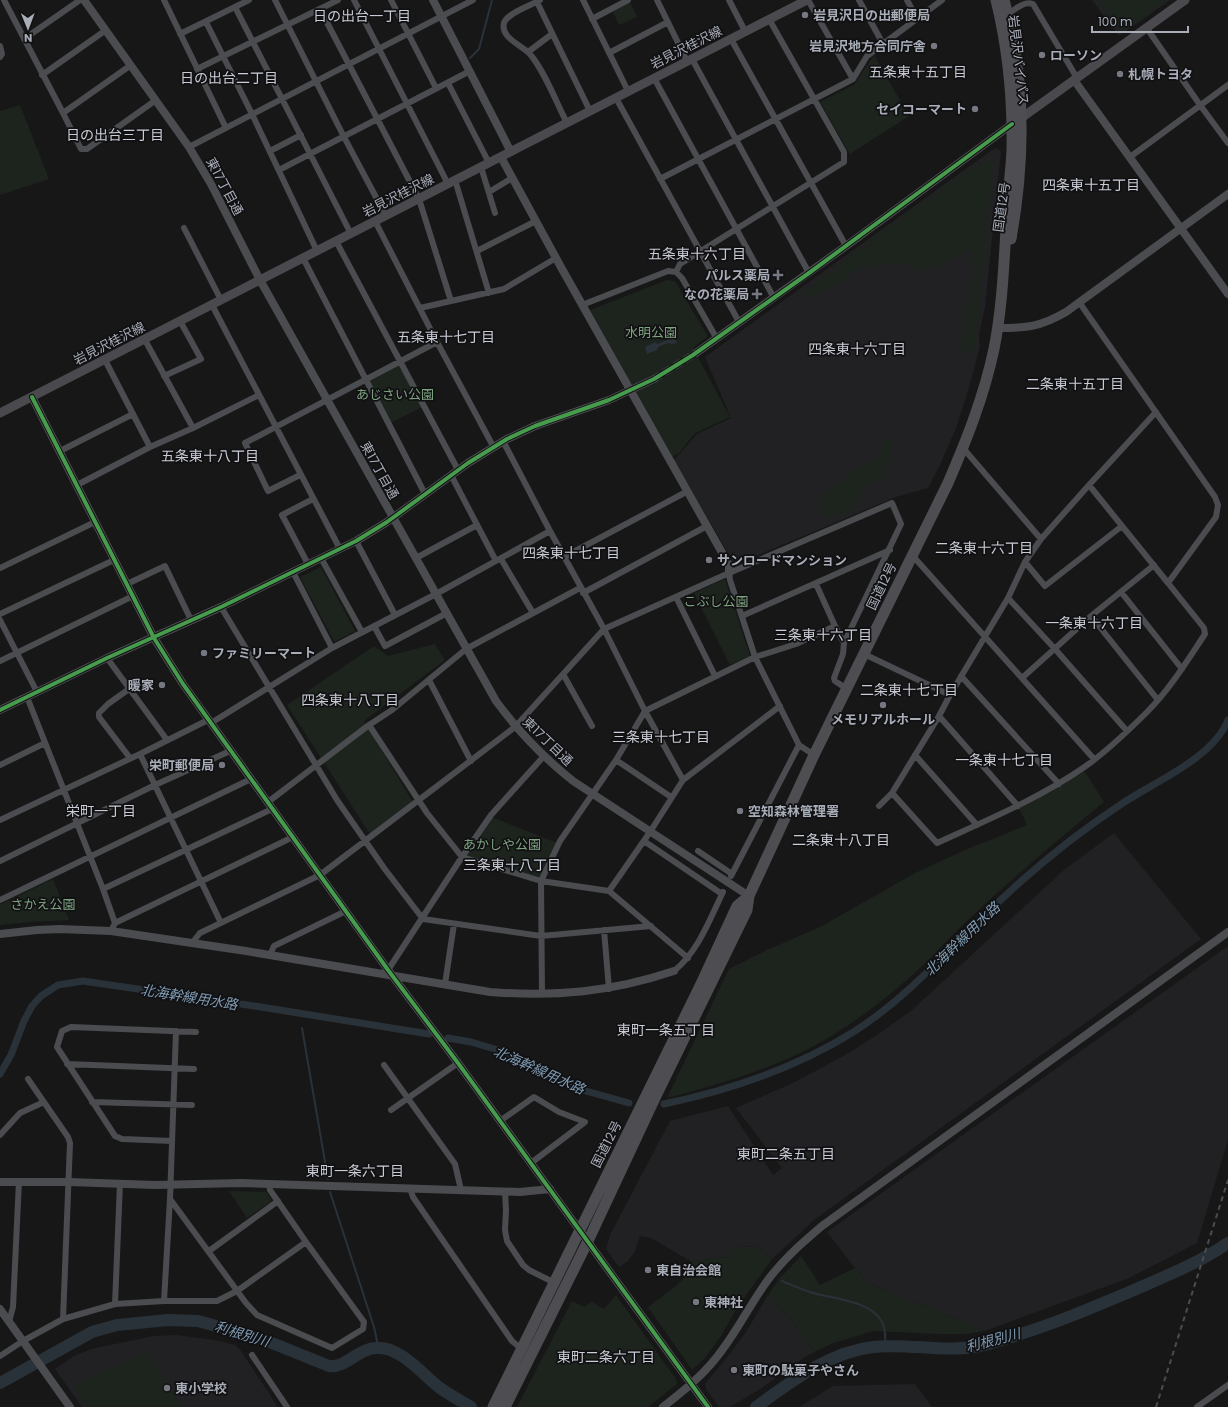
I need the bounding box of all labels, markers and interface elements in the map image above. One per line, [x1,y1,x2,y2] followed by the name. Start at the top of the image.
[313,6,411,26] district label: 日の出台一丁目
[813,6,930,25] place label: 岩見沢日の出郵便局
[8,8,48,48] north arrow
[1092,8,1188,34] scale bar
[800,10,810,20] marker: 岩見沢日の出郵便局
[1098,13,1132,30] text: 100 m
[1004,14,1033,106] street label: 岩見沢バイパス
[647,21,725,74] street label: 岩見沢桂沢線
[24,30,32,46] text: N
[809,37,926,56] place label: 岩見沢地方合同庁舎
[929,41,939,51] marker: 岩見沢地方合同庁舎
[1050,46,1102,65] place label: ローソン
[1037,50,1047,60] marker: ローソン
[869,62,967,82] district label: 五条東十五丁目
[1128,65,1193,84] place label: 札幌トヨタ
[180,68,278,88] district label: 日の出台二丁目
[1115,69,1125,79] marker: 札幌トヨタ
[876,100,967,119] place label: セイコーマート
[970,104,980,114] marker: セイコーマート
[66,125,164,145] district label: 日の出台三丁目
[201,154,248,219] street label: 東17丁目通
[359,169,437,222] street label: 岩見沢桂沢線
[1042,175,1140,195] district label: 四条東十五丁目
[989,181,1014,233] street label: 国道12号
[648,244,746,264] district label: 五条東十六丁目
[705,266,770,285] place label: パルス薬局
[773,270,783,280] marker: パルス薬局
[684,285,749,304] place label: なの花薬局
[752,289,762,299] marker: なの花薬局
[70,317,148,370] street label: 岩見沢桂沢線
[625,323,677,342] park label: 水明公園
[397,327,495,347] district label: 五条東十七丁目
[808,339,906,359] district label: 四条東十六丁目
[1026,374,1124,394] district label: 二条東十五丁目
[356,385,434,404] park label: あじさい公園
[356,438,403,503] street label: 東17丁目通
[161,446,259,466] district label: 五条東十八丁目
[935,538,1033,558] district label: 二条東十六丁目
[522,543,620,563] district label: 四条東十七丁目
[717,551,847,570] place label: サンロードマンション
[704,555,714,565] marker: サンロードマンション
[862,559,901,613] street label: 国道12号
[683,592,749,611] park label: こぶし公園
[1045,613,1143,633] district label: 一条東十六丁目
[774,625,872,645] district label: 三条東十六丁目
[212,644,316,663] place label: ファミリーマート
[199,648,209,658] marker: ファミリーマート
[128,676,154,695] place label: 暖家
[157,680,167,690] marker: 暖家
[860,680,958,700] district label: 二条東十七丁目
[301,690,399,710] district label: 四条東十八丁目
[878,700,888,710] marker: メモリアルホール
[831,710,935,729] place label: メモリアルホール
[518,713,577,770] street label: 東17丁目通
[612,727,710,747] district label: 三条東十七丁目
[955,750,1053,770] district label: 一条東十七丁目
[149,756,214,775] place label: 栄町郵便局
[217,760,227,770] marker: 栄町郵便局
[66,801,136,821] district label: 栄町一丁目
[748,802,839,821] place label: 空知森林管理署
[735,806,745,816] marker: 空知森林管理署
[792,830,890,850] district label: 二条東十八丁目
[463,835,541,854] park label: あかしや公園
[463,855,561,875] district label: 三条東十八丁目
[10,895,76,914] park label: さかえ公園
[920,897,1005,980] water label: 北海幹線用水路
[139,979,240,1015] water label: 北海幹線用水路
[617,1020,715,1040] district label: 東町一条五丁目
[490,1041,589,1099] water label: 北海幹線用水路
[586,1117,626,1171] street label: 国道12号
[737,1144,835,1164] district label: 東町二条五丁目
[306,1161,404,1181] district label: 東町一条六丁目
[656,1261,721,1280] place label: 東自治会館
[643,1265,653,1275] marker: 東自治会館
[704,1293,743,1312] place label: 東神社
[691,1297,701,1307] marker: 東神社
[212,1316,274,1352] water label: 利根別川
[963,1323,1025,1357] water label: 利根別川
[557,1347,655,1367] district label: 東町二条六丁目
[742,1361,859,1380] place label: 東町の駄菓子やさん
[729,1365,739,1375] marker: 東町の駄菓子やさん
[175,1379,227,1398] place label: 東小学校
[162,1383,172,1393] marker: 東小学校

